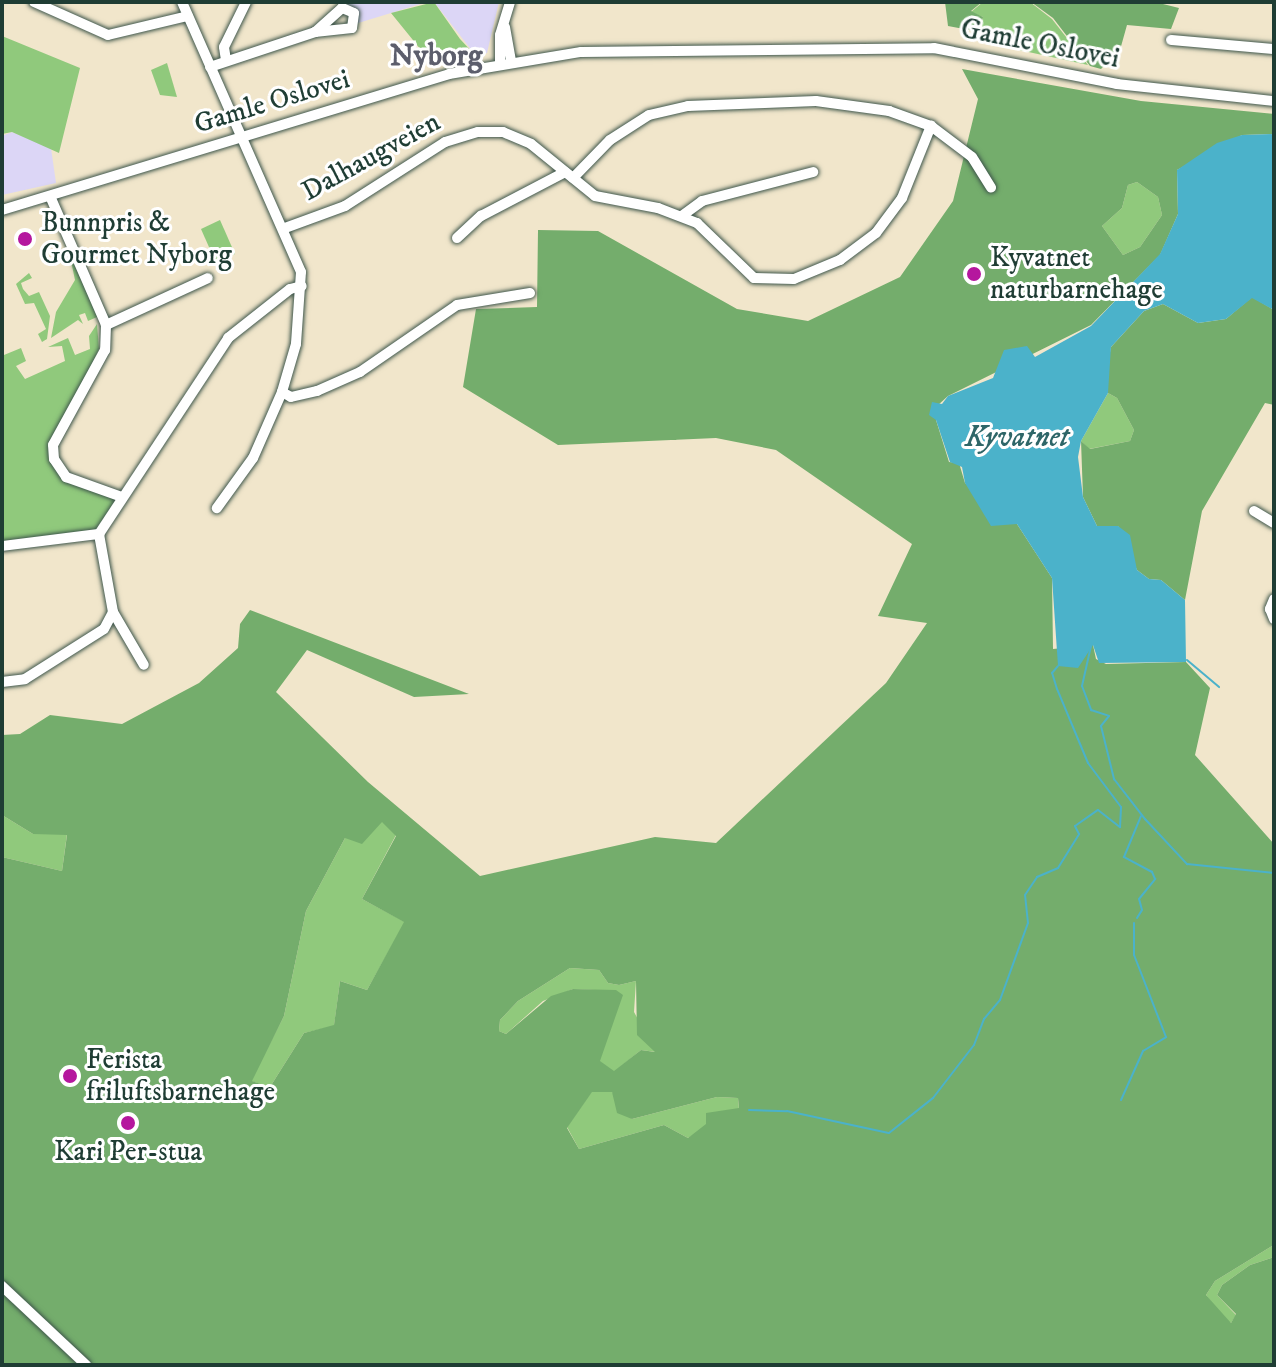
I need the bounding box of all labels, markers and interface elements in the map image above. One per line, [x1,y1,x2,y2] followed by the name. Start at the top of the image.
[958,12,1122,76] street label: Gamle Oslovei
[390,39,482,75] district label: Nyborg
[190,62,354,142] street label: Gamle Oslovei
[296,105,446,209] street label: Dalhaugveien
[41,206,232,272] place label: Bunnpris & Gourmet Nyborg
[16,230,34,248] marker: Bunnpris & Gourmet Nyborg
[990,241,1163,307] place label: Kyvatnet naturbarnehage
[965,265,983,283] marker: Kyvatnet naturbarnehage
[965,420,1069,456] water label: Kyvatnet
[86,1043,275,1109] place label: Ferista friluftsbarnehage
[61,1067,79,1085] marker: Ferista friluftsbarnehage
[119,1114,137,1132] marker: Kari Per-stua
[54,1135,202,1169] place label: Kari Per-stua

